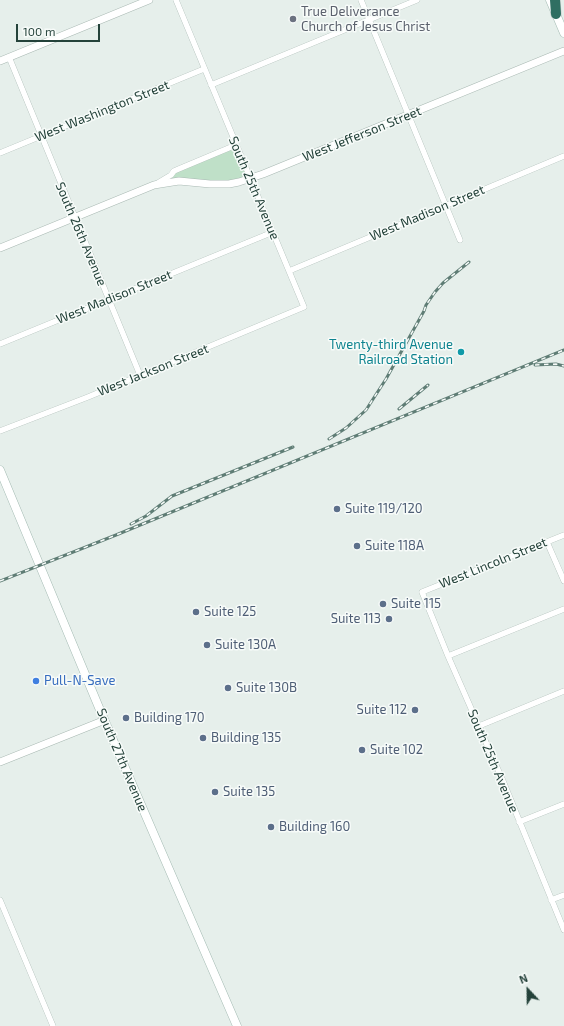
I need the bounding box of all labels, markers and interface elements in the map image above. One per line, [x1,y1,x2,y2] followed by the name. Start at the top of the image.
[301,4,430,35] place label: True Deliverance Church of Jesus Christ
[288,14,298,24] marker: True Deliverance Church of Jesus Christ
[18,16,102,42] scale bar
[23,24,55,38] text: 100 m
[32,77,172,145] street label: West Washington Street
[300,103,424,165] street label: West Jefferson Street
[225,134,283,242] street label: South 25th Avenue
[52,180,110,288] street label: South 26th Avenue
[367,182,487,244] street label: West Madison Street
[54,267,174,327] street label: West Madison Street
[329,337,453,368] place label: Twenty-third Avenue Railroad Station
[95,341,211,399] street label: West Jackson Street
[456,347,466,357] marker: Twenty-third Avenue Railroad Station
[345,501,423,517] place label: Suite 119/120
[332,504,342,514] marker: Suite 119/120
[437,534,549,592] street label: West Lincoln Street
[365,538,424,554] place label: Suite 118A
[352,541,362,551] marker: Suite 118A
[391,596,441,612] place label: Suite 115
[378,599,388,609] marker: Suite 115
[204,604,256,620] place label: Suite 125
[191,607,201,617] marker: Suite 125
[331,611,381,627] place label: Suite 113
[384,614,394,624] marker: Suite 113
[215,637,276,653] place label: Suite 130A
[202,640,212,650] marker: Suite 130A
[44,673,115,689] place label: Pull-N-Save
[31,676,41,686] marker: Pull-N-Save
[236,680,297,696] place label: Suite 130B
[223,683,233,693] marker: Suite 130B
[357,702,407,718] place label: Suite 112
[410,705,420,715] marker: Suite 112
[93,706,151,814] street label: South 27th Avenue
[464,707,522,815] street label: South 25th Avenue
[134,710,205,726] place label: Building 170
[121,713,131,723] marker: Building 170
[211,730,281,746] place label: Building 135
[198,733,208,743] marker: Building 135
[370,742,423,758] place label: Suite 102
[357,745,367,755] marker: Suite 102
[223,784,275,800] place label: Suite 135
[210,787,220,797] marker: Suite 135
[279,819,350,835] place label: Building 160
[266,822,276,832] marker: Building 160
[508,970,548,1010] north arrow
[517,971,529,986] text: N

